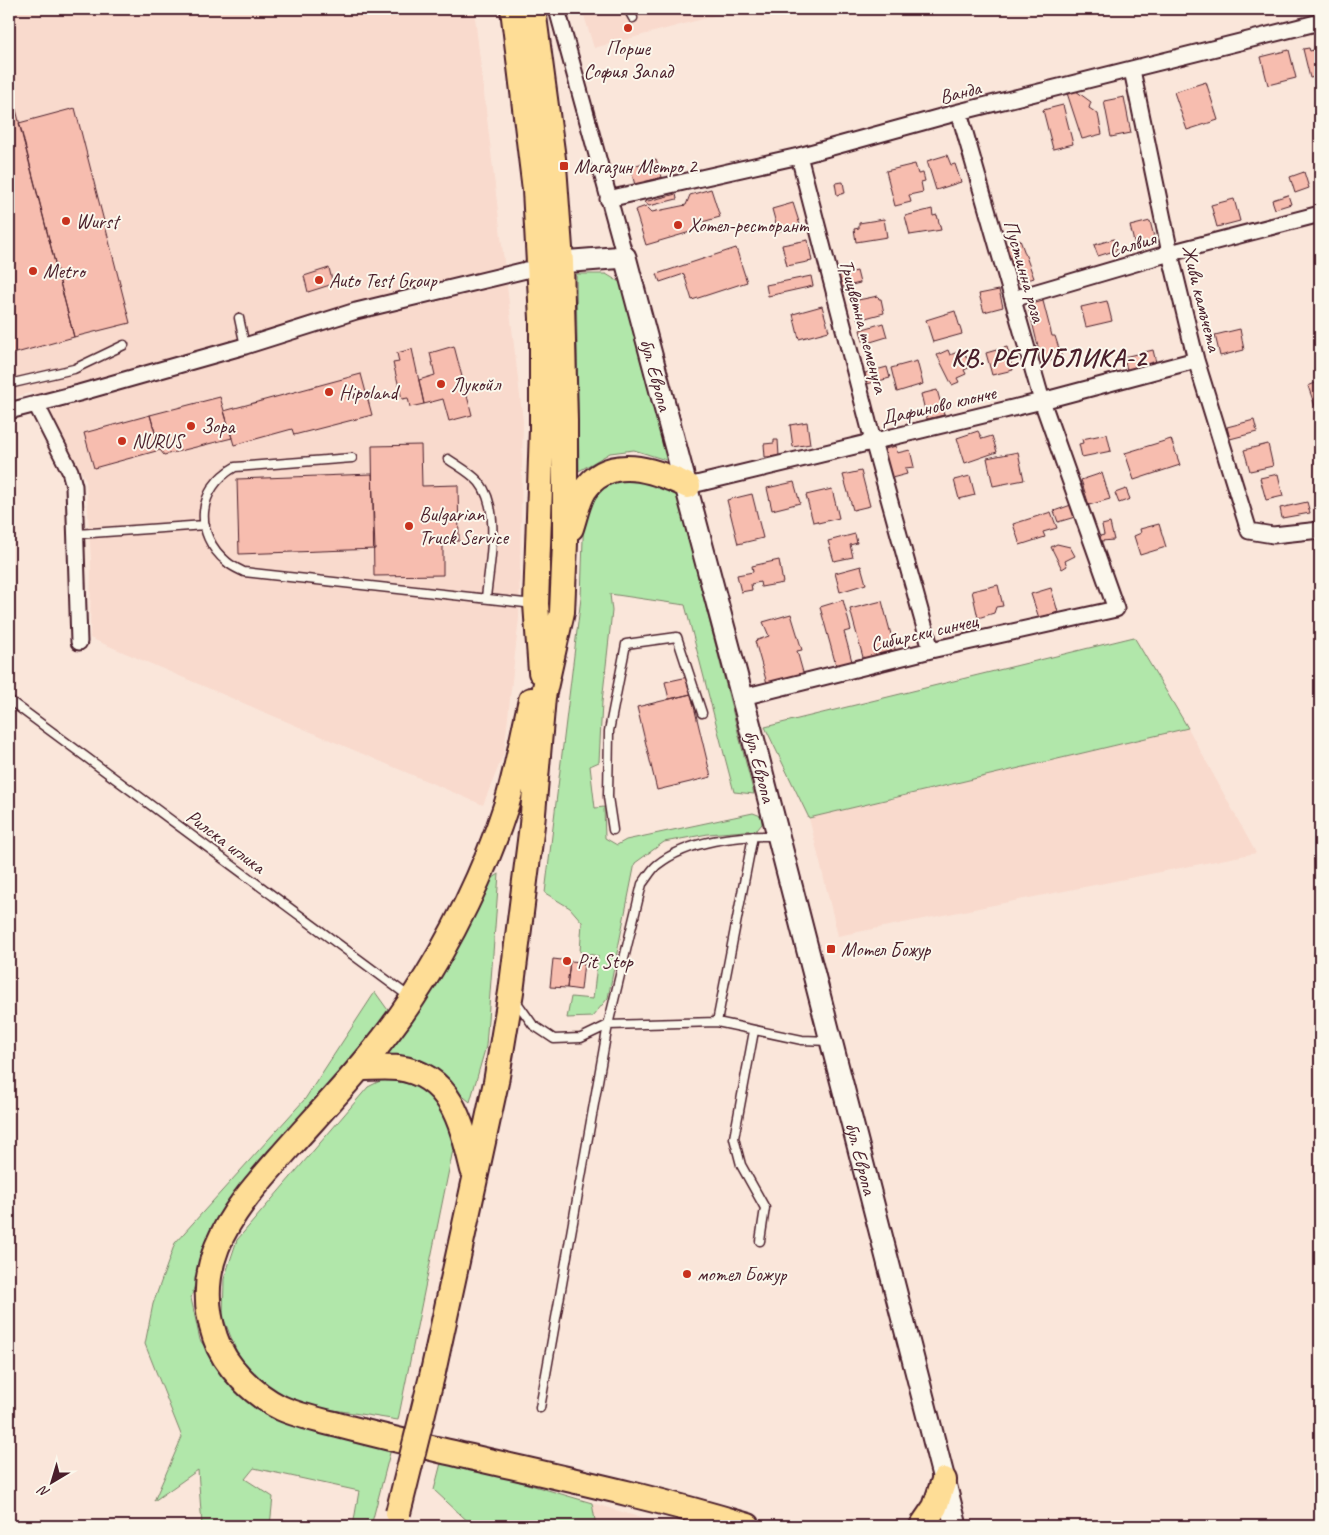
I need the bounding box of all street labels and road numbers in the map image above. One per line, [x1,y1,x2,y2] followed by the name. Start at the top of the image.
[937,75,985,110] street label: Ванда
[998,217,1052,327] street label: Пустинна роза
[1106,225,1160,263] street label: Салвия
[1176,242,1227,356] street label: Живи камъчета
[834,257,894,397] street label: Трицветна теменуга
[634,336,678,416] street label: бул. Европа
[878,380,1000,431] street label: Дафиново клонче
[868,608,981,657] street label: Сибирски синчец
[739,727,782,807] street label: бул. Европа
[181,804,272,880] street label: Рилска иглика
[840,1120,883,1199] street label: бул. Европа

